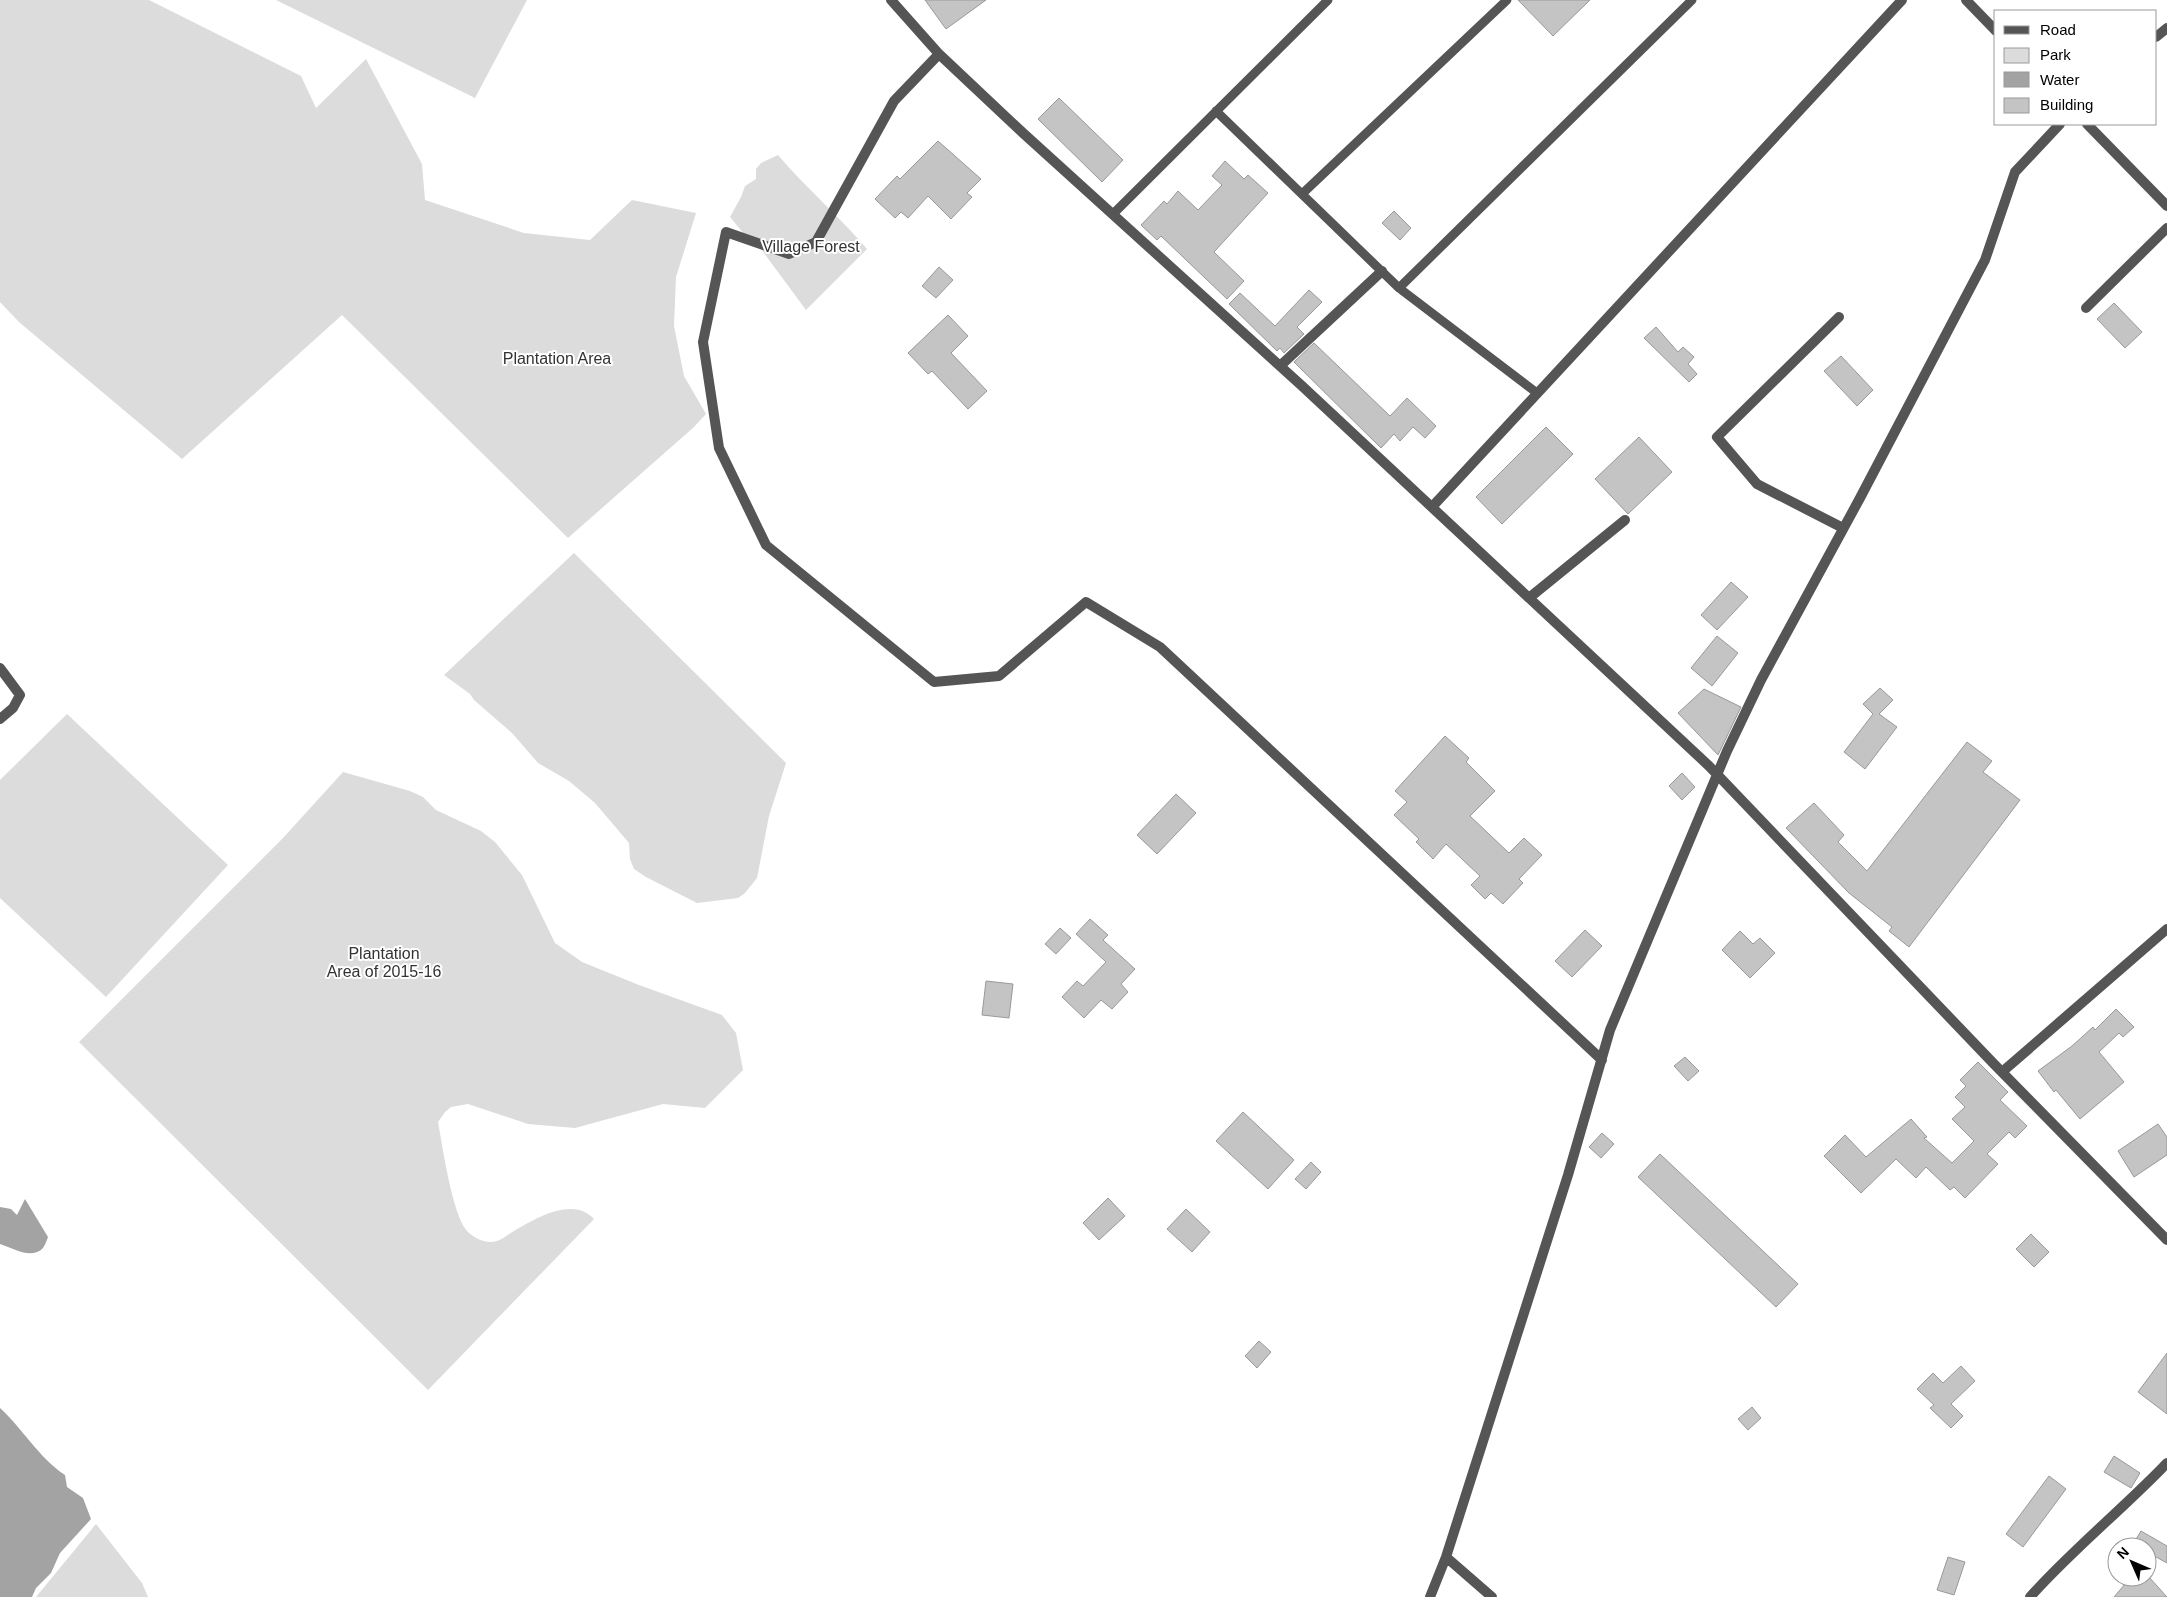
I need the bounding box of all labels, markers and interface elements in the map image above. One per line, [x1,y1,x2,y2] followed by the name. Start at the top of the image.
[1994,10,2157,125] legend
[2040,21,2076,38] text: Road
[2040,46,2071,63] text: Park
[2040,71,2079,88] text: Water
[2040,96,2093,113] text: Building
[762,238,860,255] park label: Village Forest
[503,350,611,367] park label: Plantation Area
[327,945,441,980] park label: Plantation Area of 2015-16
[2107,1537,2157,1587] north arrow
[2114,1544,2132,1562] text: N

